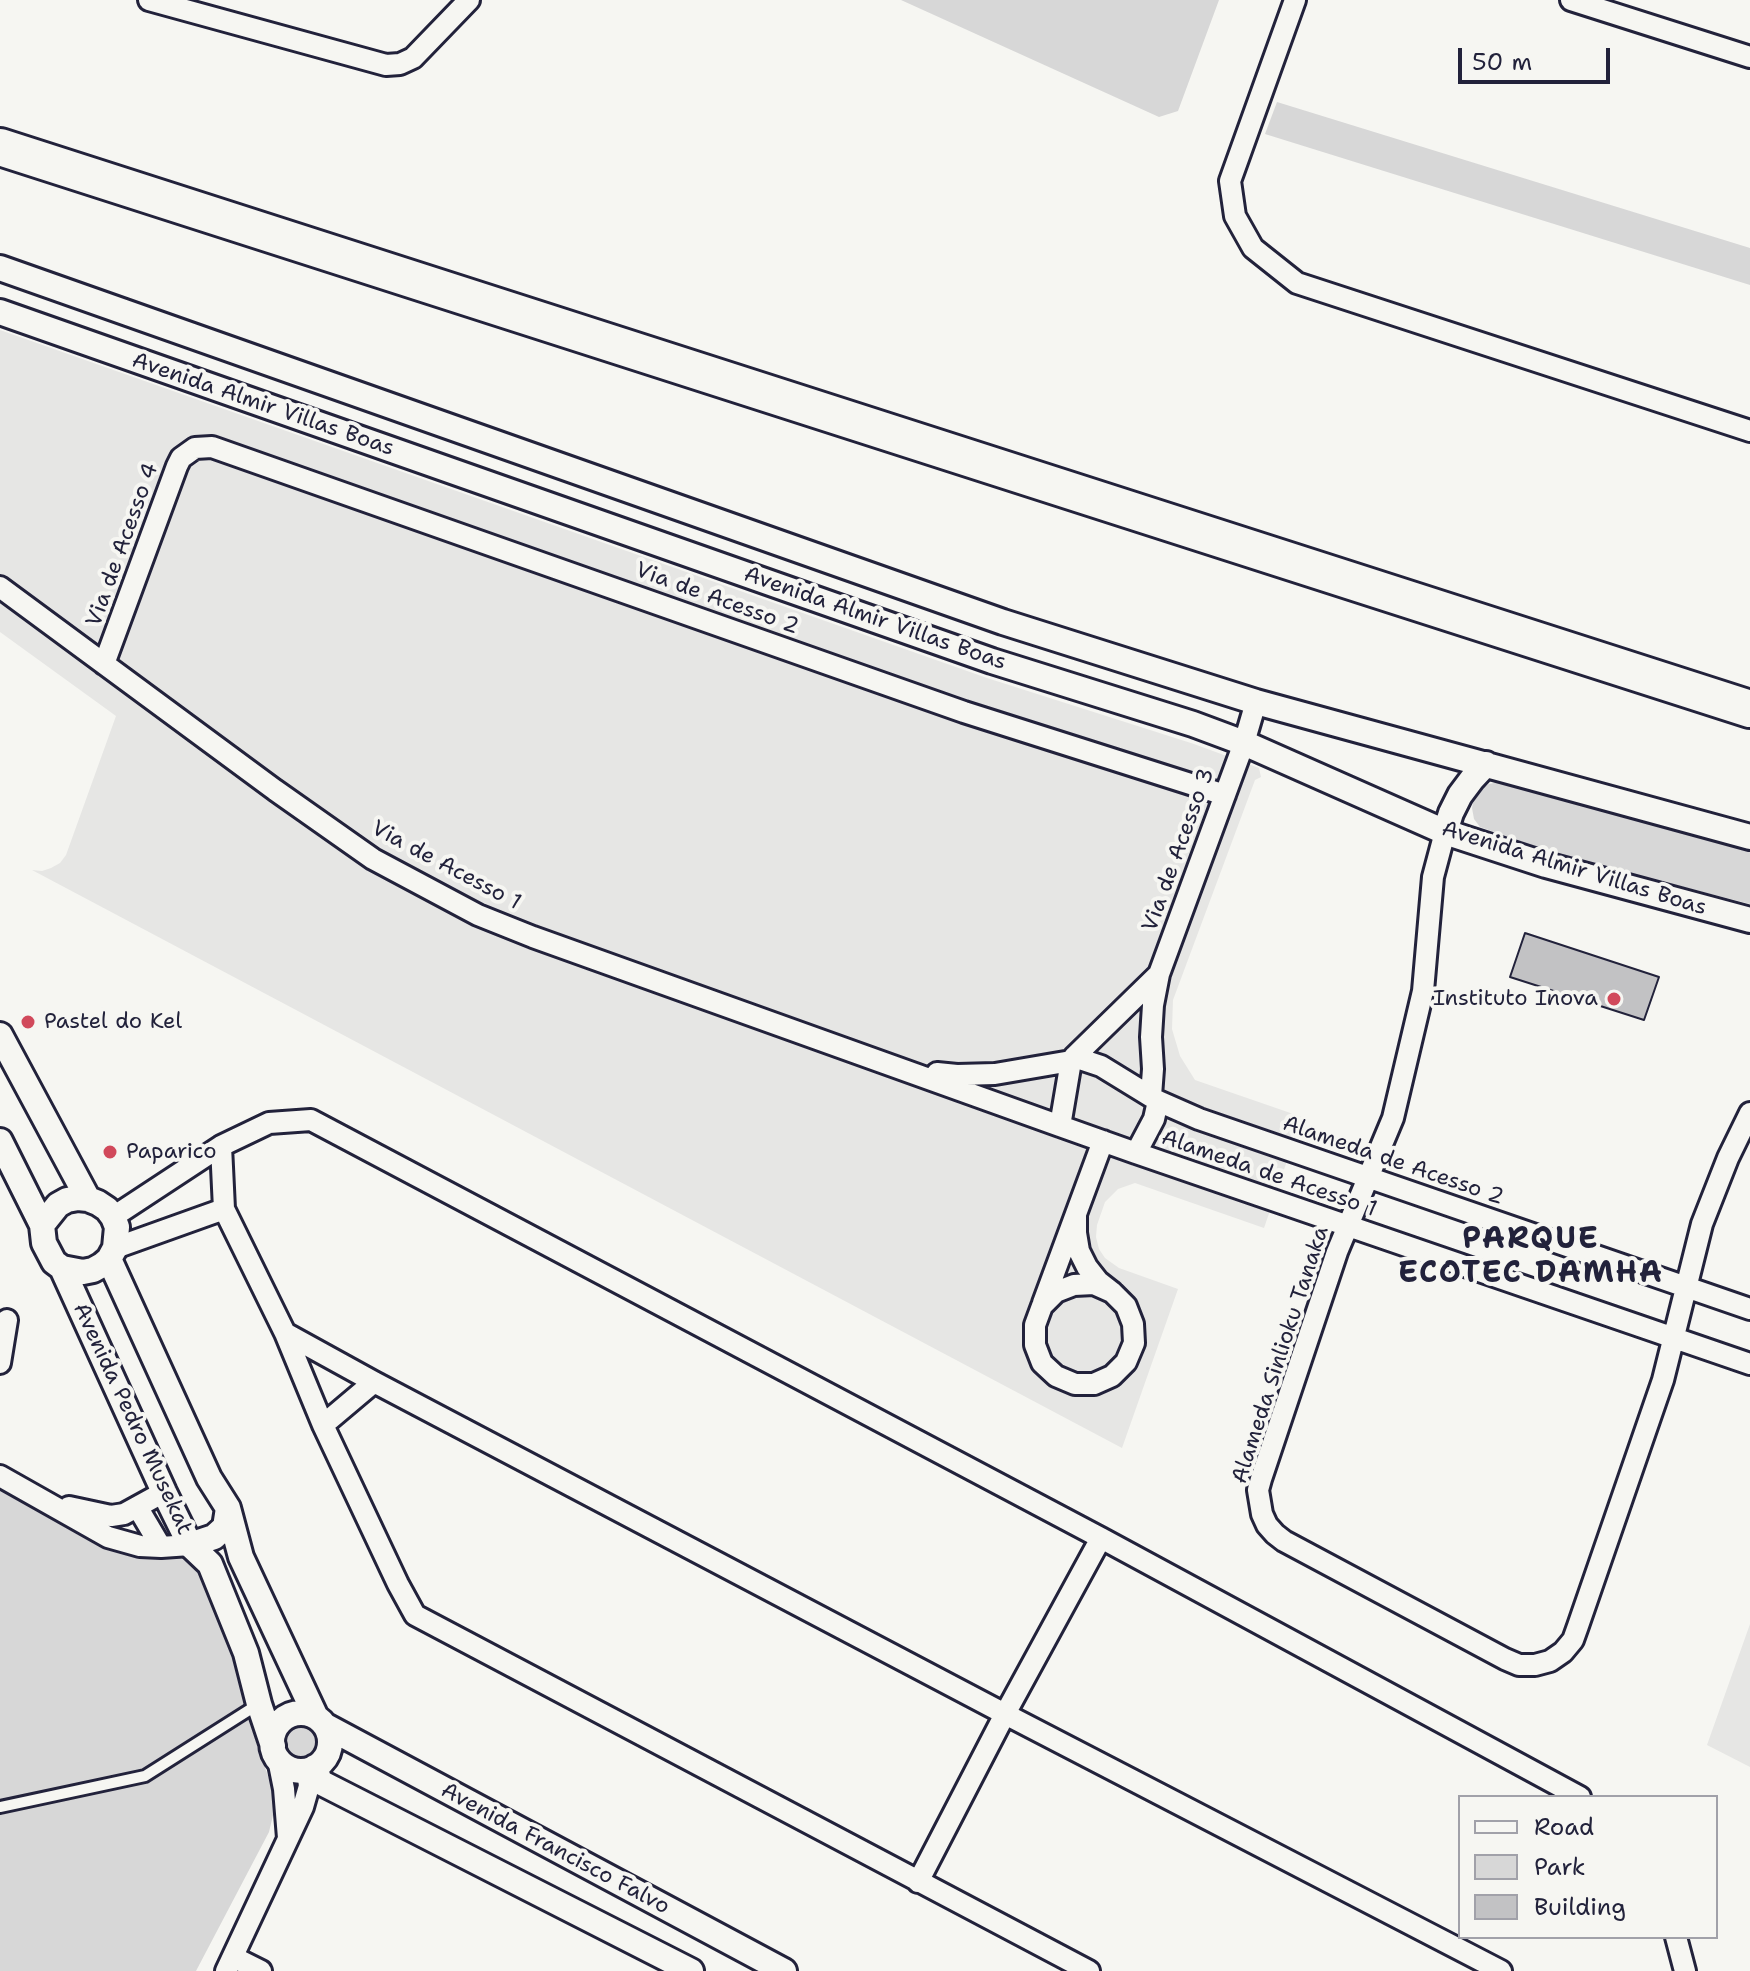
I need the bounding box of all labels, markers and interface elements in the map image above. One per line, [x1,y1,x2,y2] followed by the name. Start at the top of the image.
[1462,32,1614,82] scale bar
[1472,46,1532,78] text: 50 m
[128,348,398,462] street label: Avenida Almir Villas Boas
[81,460,165,630] street label: Via de Acesso 4
[632,557,802,641] street label: Via de Acesso 2
[740,562,1010,676] street label: Avenida Almir Villas Boas
[1137,765,1221,935] street label: Via de Acesso 3
[367,816,525,916] street label: Via de Acesso 1
[1438,816,1710,922] street label: Avenida Almir Villas Boas
[1433,986,1598,1012] place label: Instituto Inova
[1605,990,1623,1008] marker: Instituto Inova
[44,1009,182,1035] place label: Pastel do Kel
[19,1013,37,1031] marker: Pastel do Kel
[1279,1111,1507,1211] street label: Alameda de Acesso 2
[1158,1125,1380,1223] street label: Alameda de Acesso 1
[126,1139,217,1165] place label: Paparico
[101,1143,119,1161] marker: Paparico
[1398,1222,1664,1292] district label: PARQUE ECOTEC DAMHA
[1227,1223,1335,1487] street label: Alameda Sinlioku Tanaka
[67,1299,197,1539] street label: Avenida Pedro Musekat
[436,1777,674,1921] street label: Avenida Francisco Falvo
[1458,1795,1718,1939] legend
[1534,1811,1594,1843] text: Road
[1534,1851,1586,1883] text: Park
[1534,1891,1626,1923] text: Building

